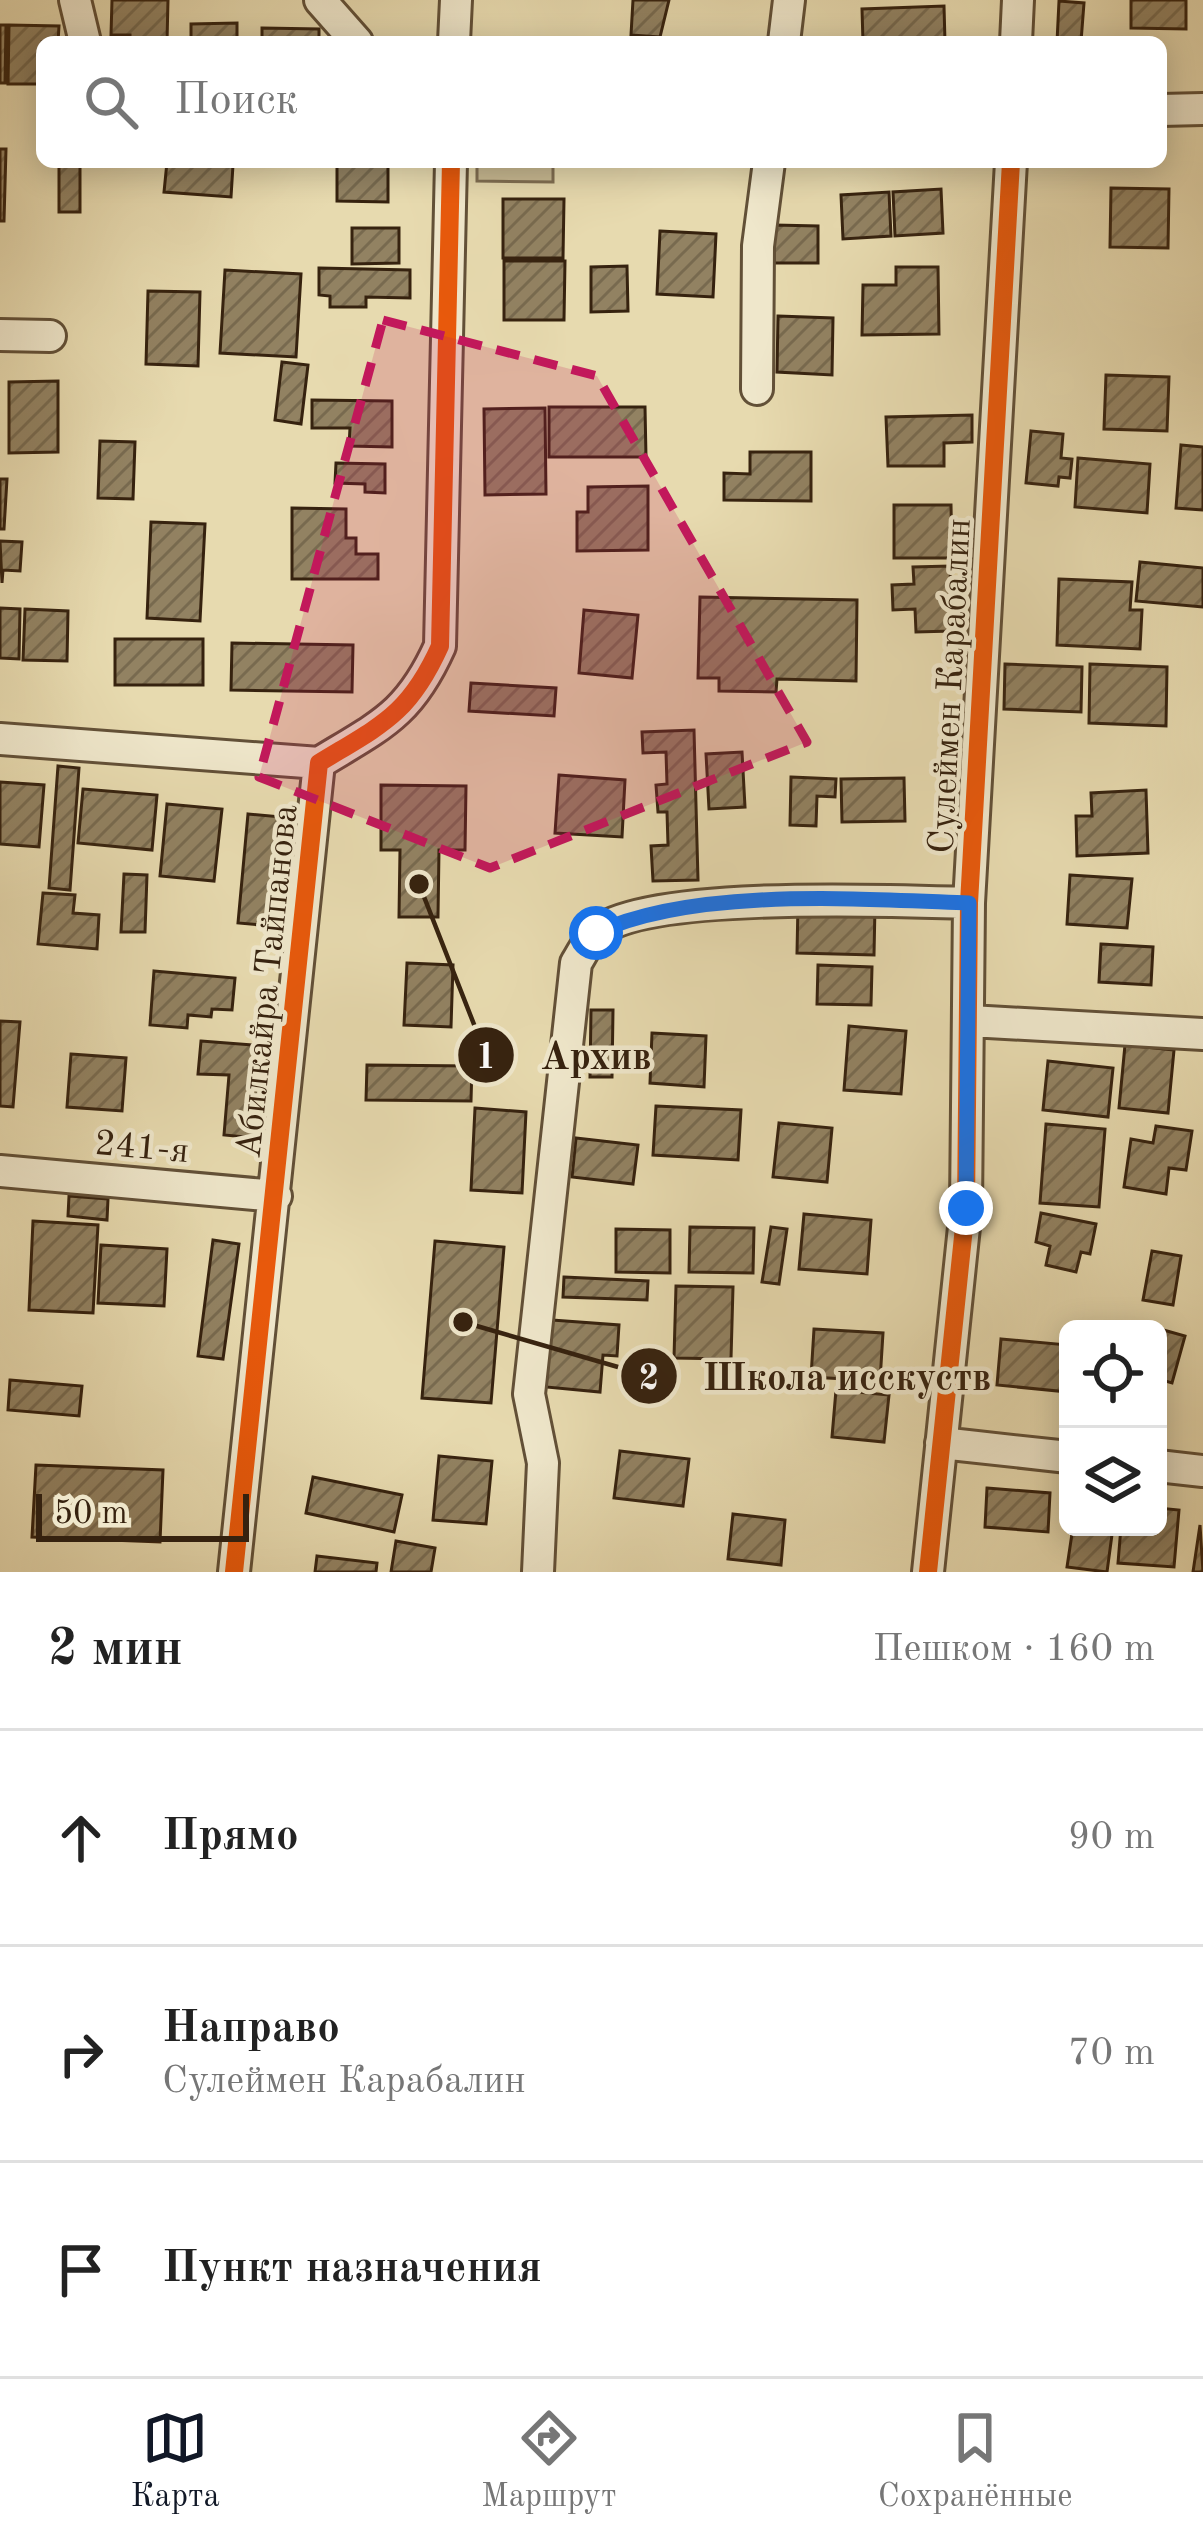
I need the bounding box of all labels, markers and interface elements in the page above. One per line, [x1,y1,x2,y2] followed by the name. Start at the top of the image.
[36,36,1167,168] search box
[78,69,144,135] icon: search
[174,79,298,124] text: Поиск
[925,518,979,855] street label: Сулеймен Карабалин
[232,802,305,1160] street label: Абилкайра Тайпанова
[569,906,623,960] route start
[456,1018,676,1093] callout: Архив
[540,1039,652,1078] text: Архив
[476,1041,496,1077] text: 1
[93,1127,190,1171] street label: 241-я
[939,1181,993,1235] route end
[1059,1320,1167,1536] map controls
[1059,1320,1167,1428] button: locate
[619,1339,1016,1414] callout: Школа исскуств
[702,1360,992,1399] text: Школа исскуств
[639,1362,659,1398] text: 2
[1059,1428,1167,1536] button: layers
[36,1488,249,1541] scale bar
[54,1498,128,1531] text: 50 m
[48,1625,183,1676] text: 2 мин
[873,1630,1155,1669] text: Пешком · 160 m
[48,1805,114,1871] icon: ahead
[162,1815,299,1860] text: Прямо
[1068,1818,1155,1857] text: 90 m
[162,2007,340,2052] text: Направо
[48,2021,114,2087] icon: right
[1068,2034,1155,2073] text: 70 m
[162,2062,526,2101] text: Сулеймен Карабалин
[48,2237,114,2303] icon: arrive
[162,2247,542,2292] text: Пункт назначения
[131,2405,220,2518] tab: Карта
[481,2405,617,2518] tab: Маршрут
[878,2405,1072,2518] tab: Сохранённые

